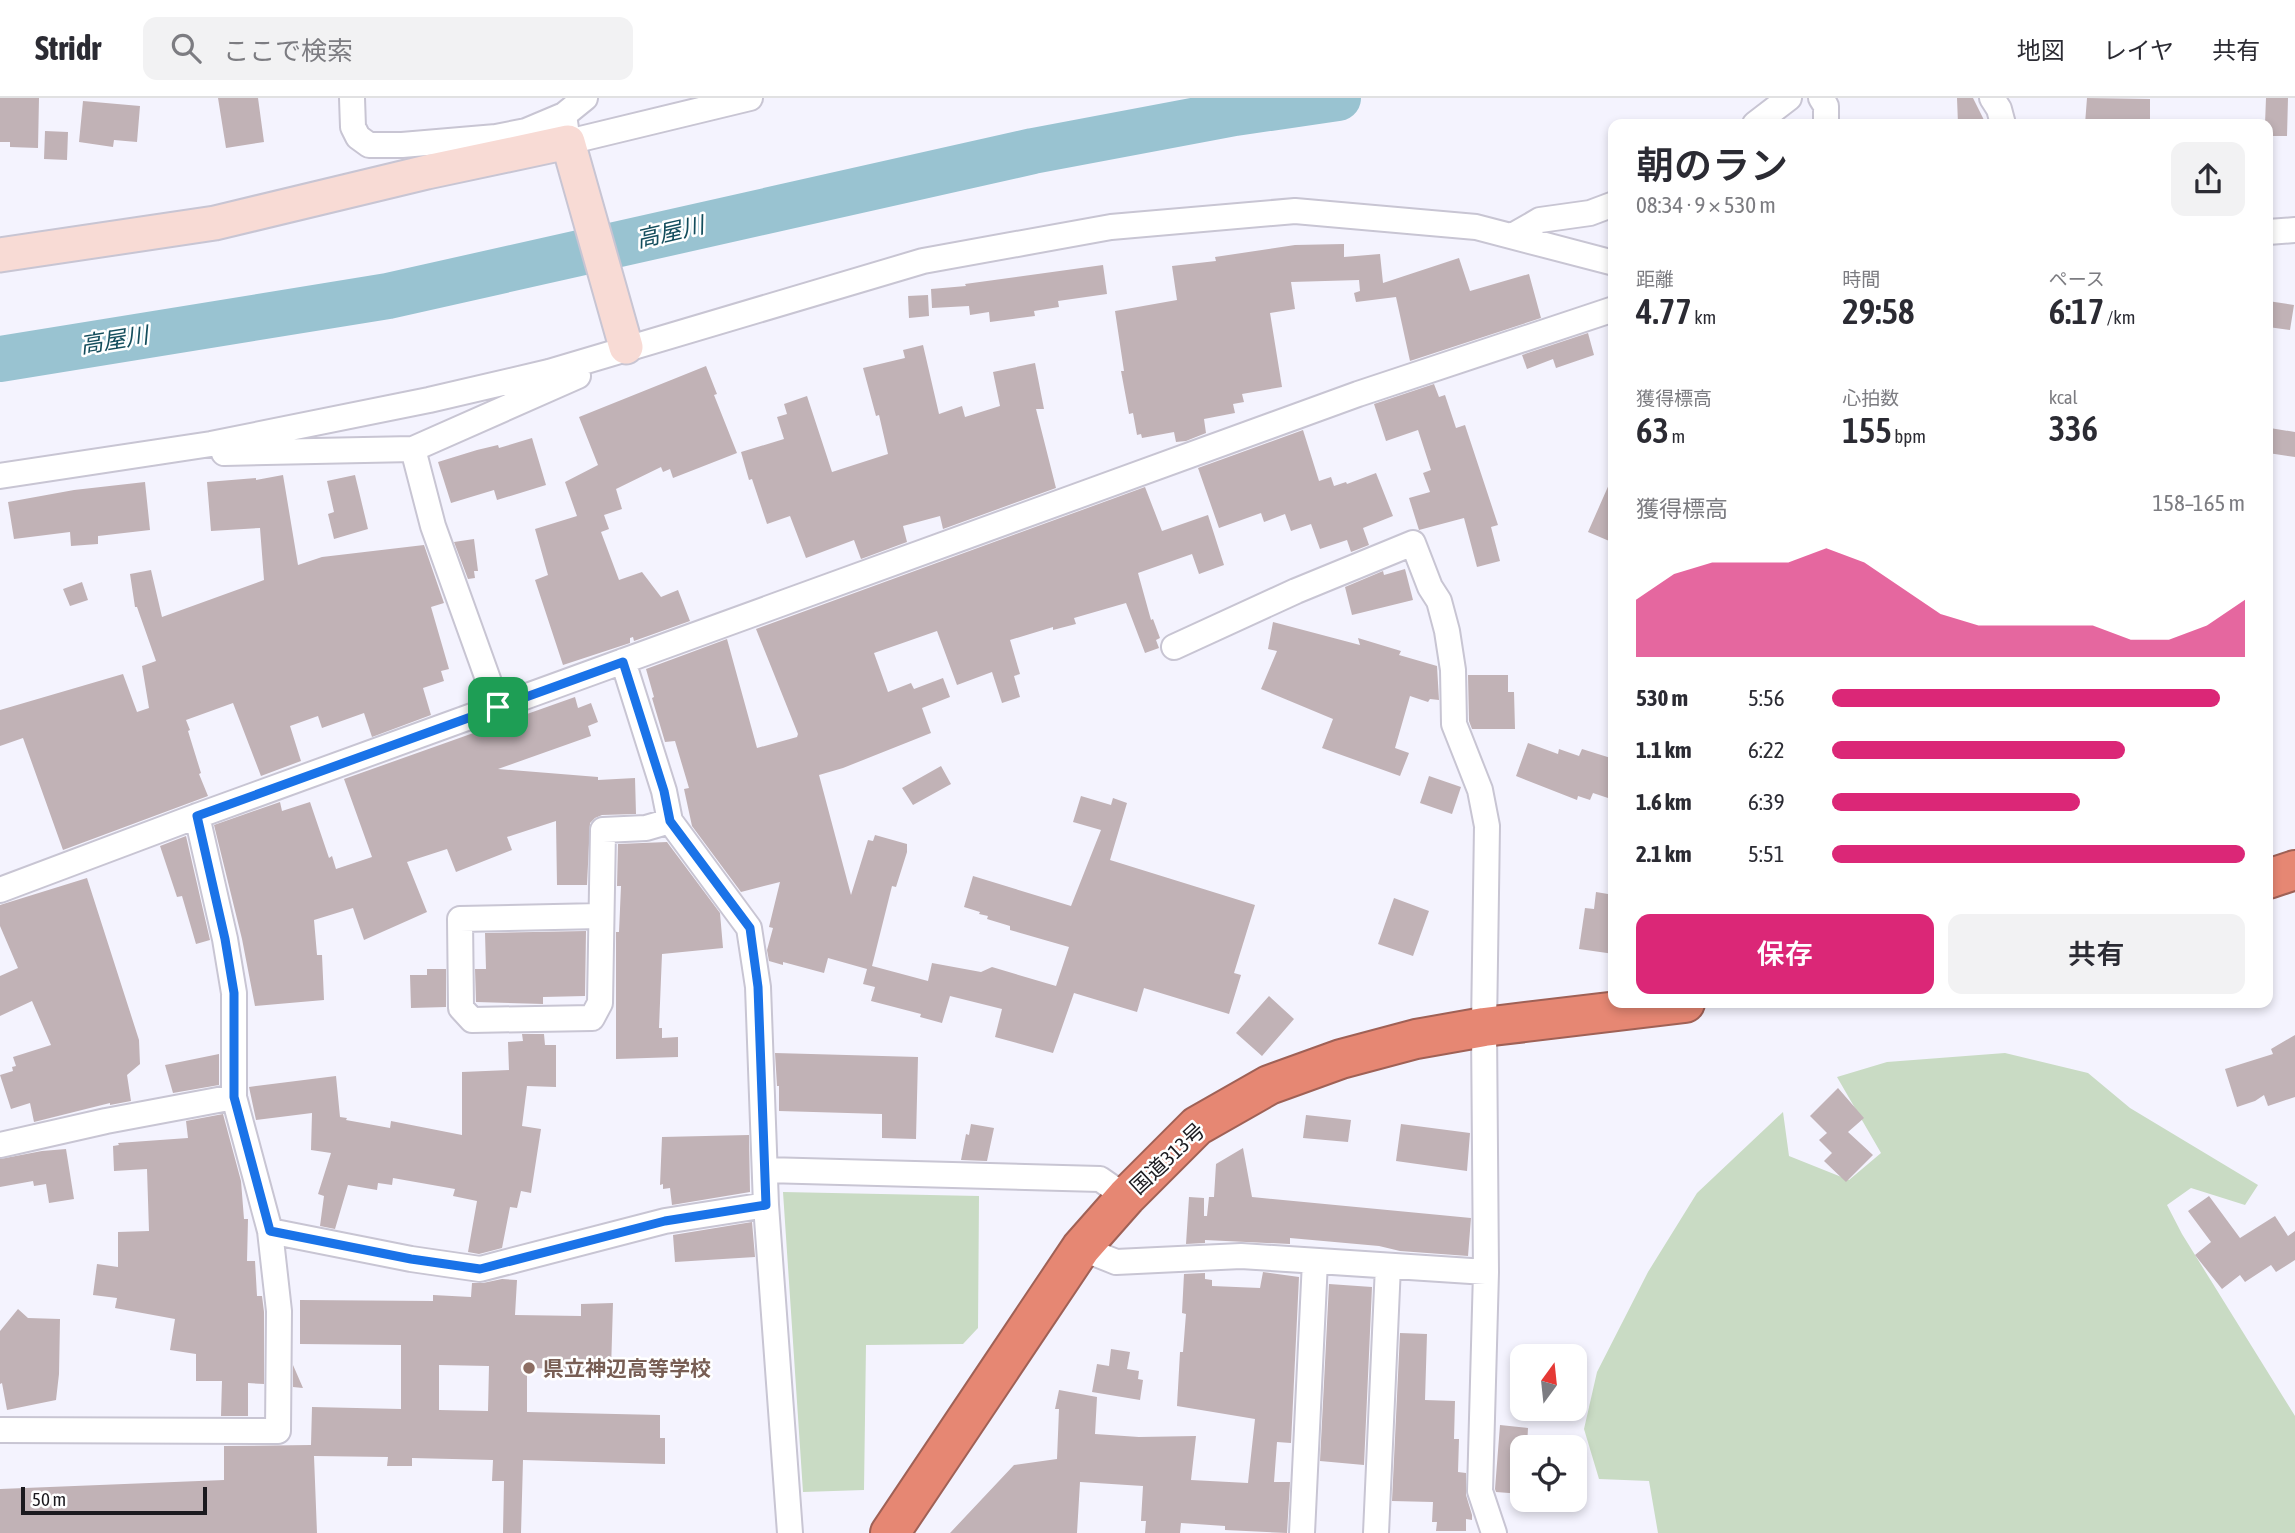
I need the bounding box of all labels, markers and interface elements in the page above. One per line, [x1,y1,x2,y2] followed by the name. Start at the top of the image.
[143,17,633,80] search box
[35,29,101,67] text: Stridr
[167,29,205,67] icon: search
[223,36,353,66] text: ここで検索
[2017,37,2065,64] text: 地図
[2103,37,2174,64] text: レイヤ
[2212,37,2260,64] text: 共有
[2171,142,2245,216] button: share
[1636,144,1788,187] text: 朝のラン
[1636,192,1776,218] text: 08:34 · 9 × 530 m
[633,211,709,252] water label: 高屋川
[1636,268,1674,290] text: 距離
[1842,268,1880,290] text: 時間
[2049,268,2105,290] text: ペース
[1636,291,1692,331] text: 4.77
[1842,291,1914,331] text: 29:58
[2049,291,2104,331] text: 6:17
[1692,306,1716,328] text: km
[2104,306,2135,328] text: /km
[78,321,153,358] water label: 高屋川
[2049,386,2078,408] text: kcal
[1636,387,1712,409] text: 獲得標高
[1842,387,1899,409] text: 心拍数
[2049,408,2098,448] text: 336
[1636,410,1669,450] text: 63
[1842,410,1892,450] text: 155
[1669,425,1685,447] text: m
[1892,425,1926,447] text: bpm
[2152,490,2245,516] text: 158–165 m
[1636,496,1728,522] text: 獲得標高
[468,677,528,737] pin
[1636,685,1688,711] text: 530 m
[1748,685,1785,711] text: 5:56
[479,688,517,726] icon: arrive
[1636,737,1692,763] text: 1.1 km
[1748,737,1785,763] text: 6:22
[1636,789,1692,815] text: 1.6 km
[1748,789,1785,815] text: 6:39
[1636,841,1692,867] text: 2.1 km
[1748,841,1785,867] text: 5:51
[1636,914,1934,994] button: 保存
[1948,914,2245,994] button: 共有
[1125,1118,1209,1198] street label: 国道313号
[1510,1344,1587,1421] north arrow
[1510,1344,1587,1512] map controls
[543,1356,711,1380] place label: 県立神辺高等学校
[521,1360,537,1376] marker: 県立神辺高等学校
[1510,1435,1587,1512] button: locate
[21,1484,206,1516] scale bar
[32,1488,66,1510] text: 50 m

